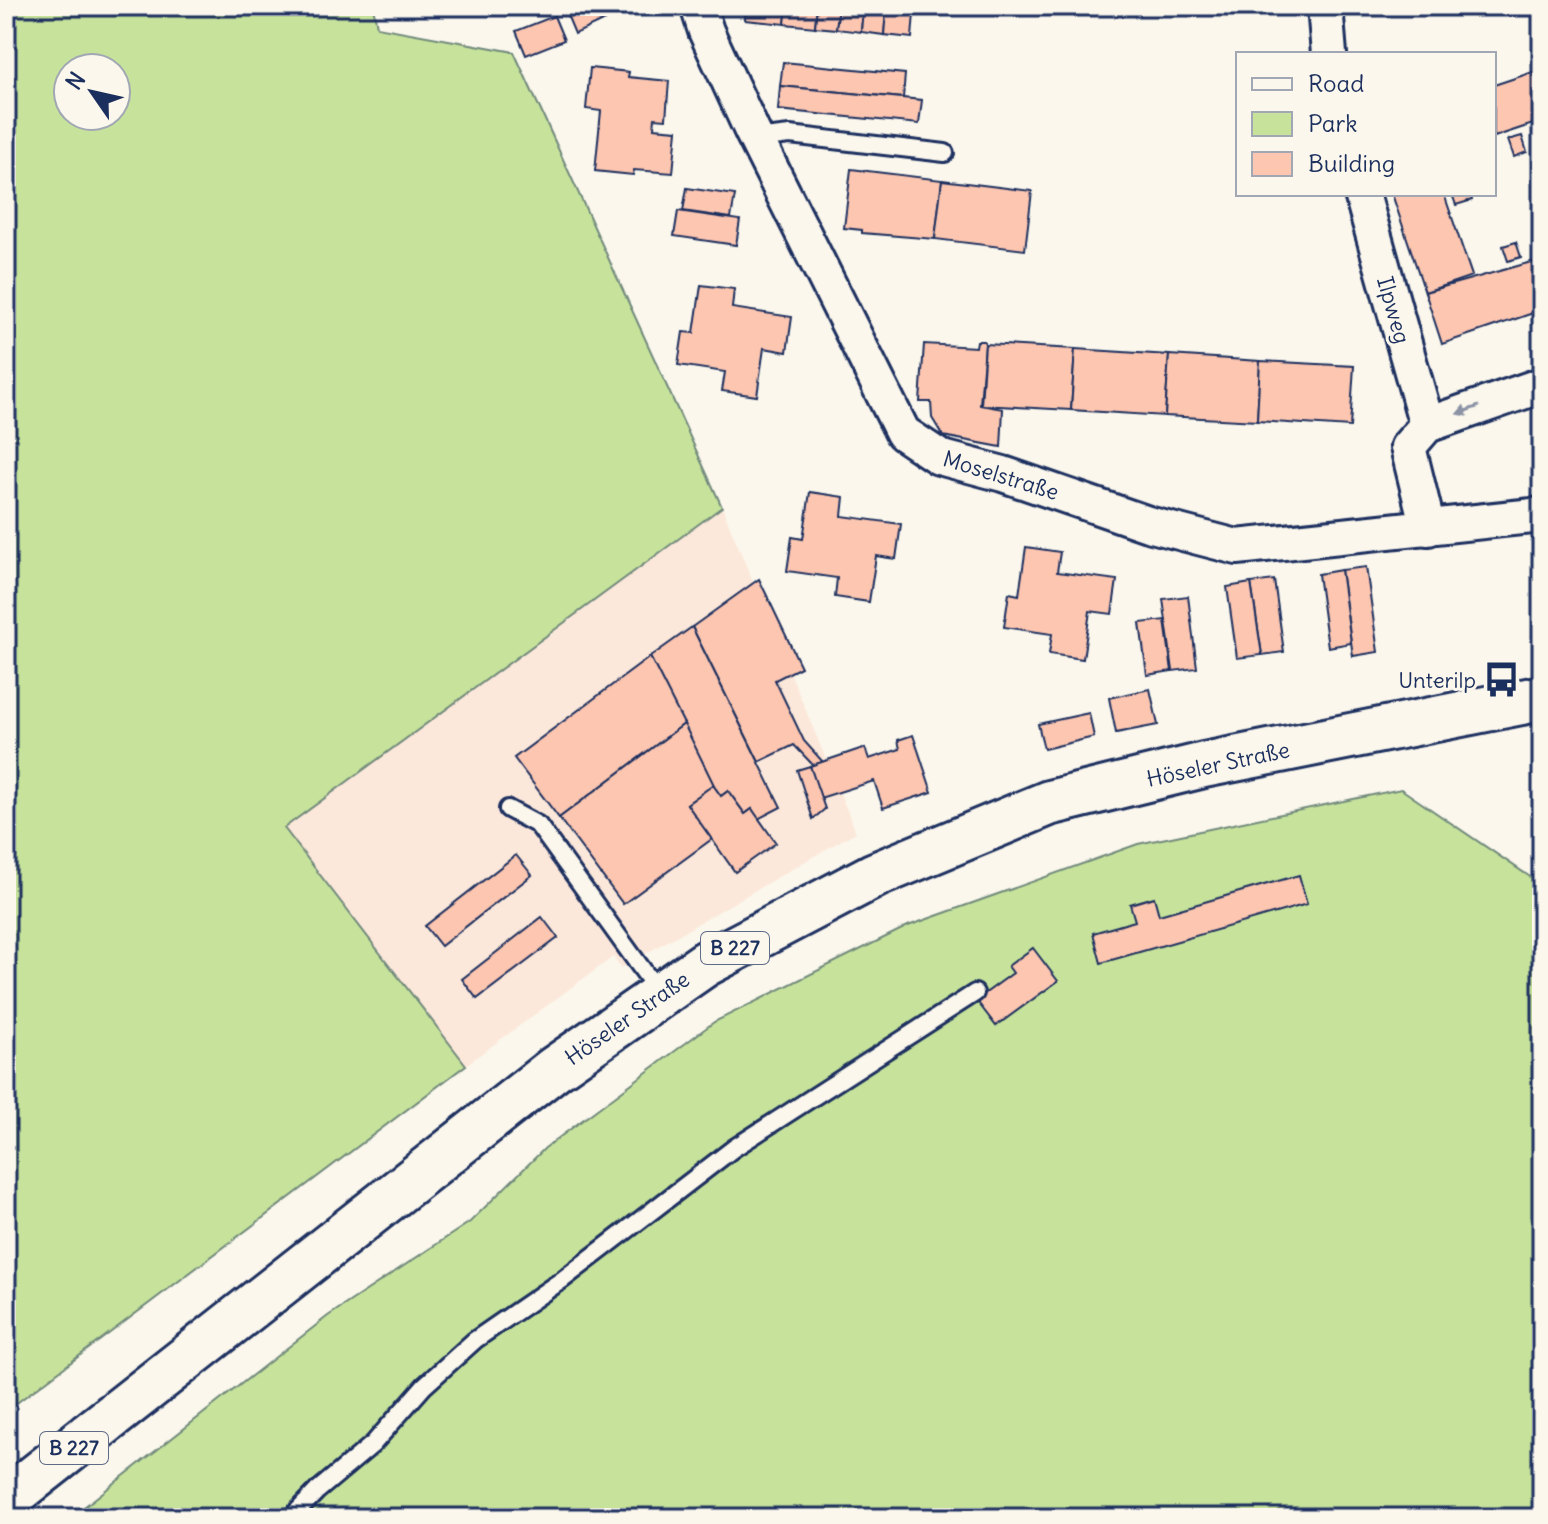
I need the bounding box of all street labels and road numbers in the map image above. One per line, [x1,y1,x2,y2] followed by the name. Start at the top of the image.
[1371,273,1417,347] street label: Ilpweg
[940,444,1062,506] street label: Moselstraße
[1144,735,1292,793] street label: Höseler Straße
[701,932,769,964] road number: B 227
[559,965,695,1071] street label: Höseler Straße
[40,1432,108,1464] road number: B 227

